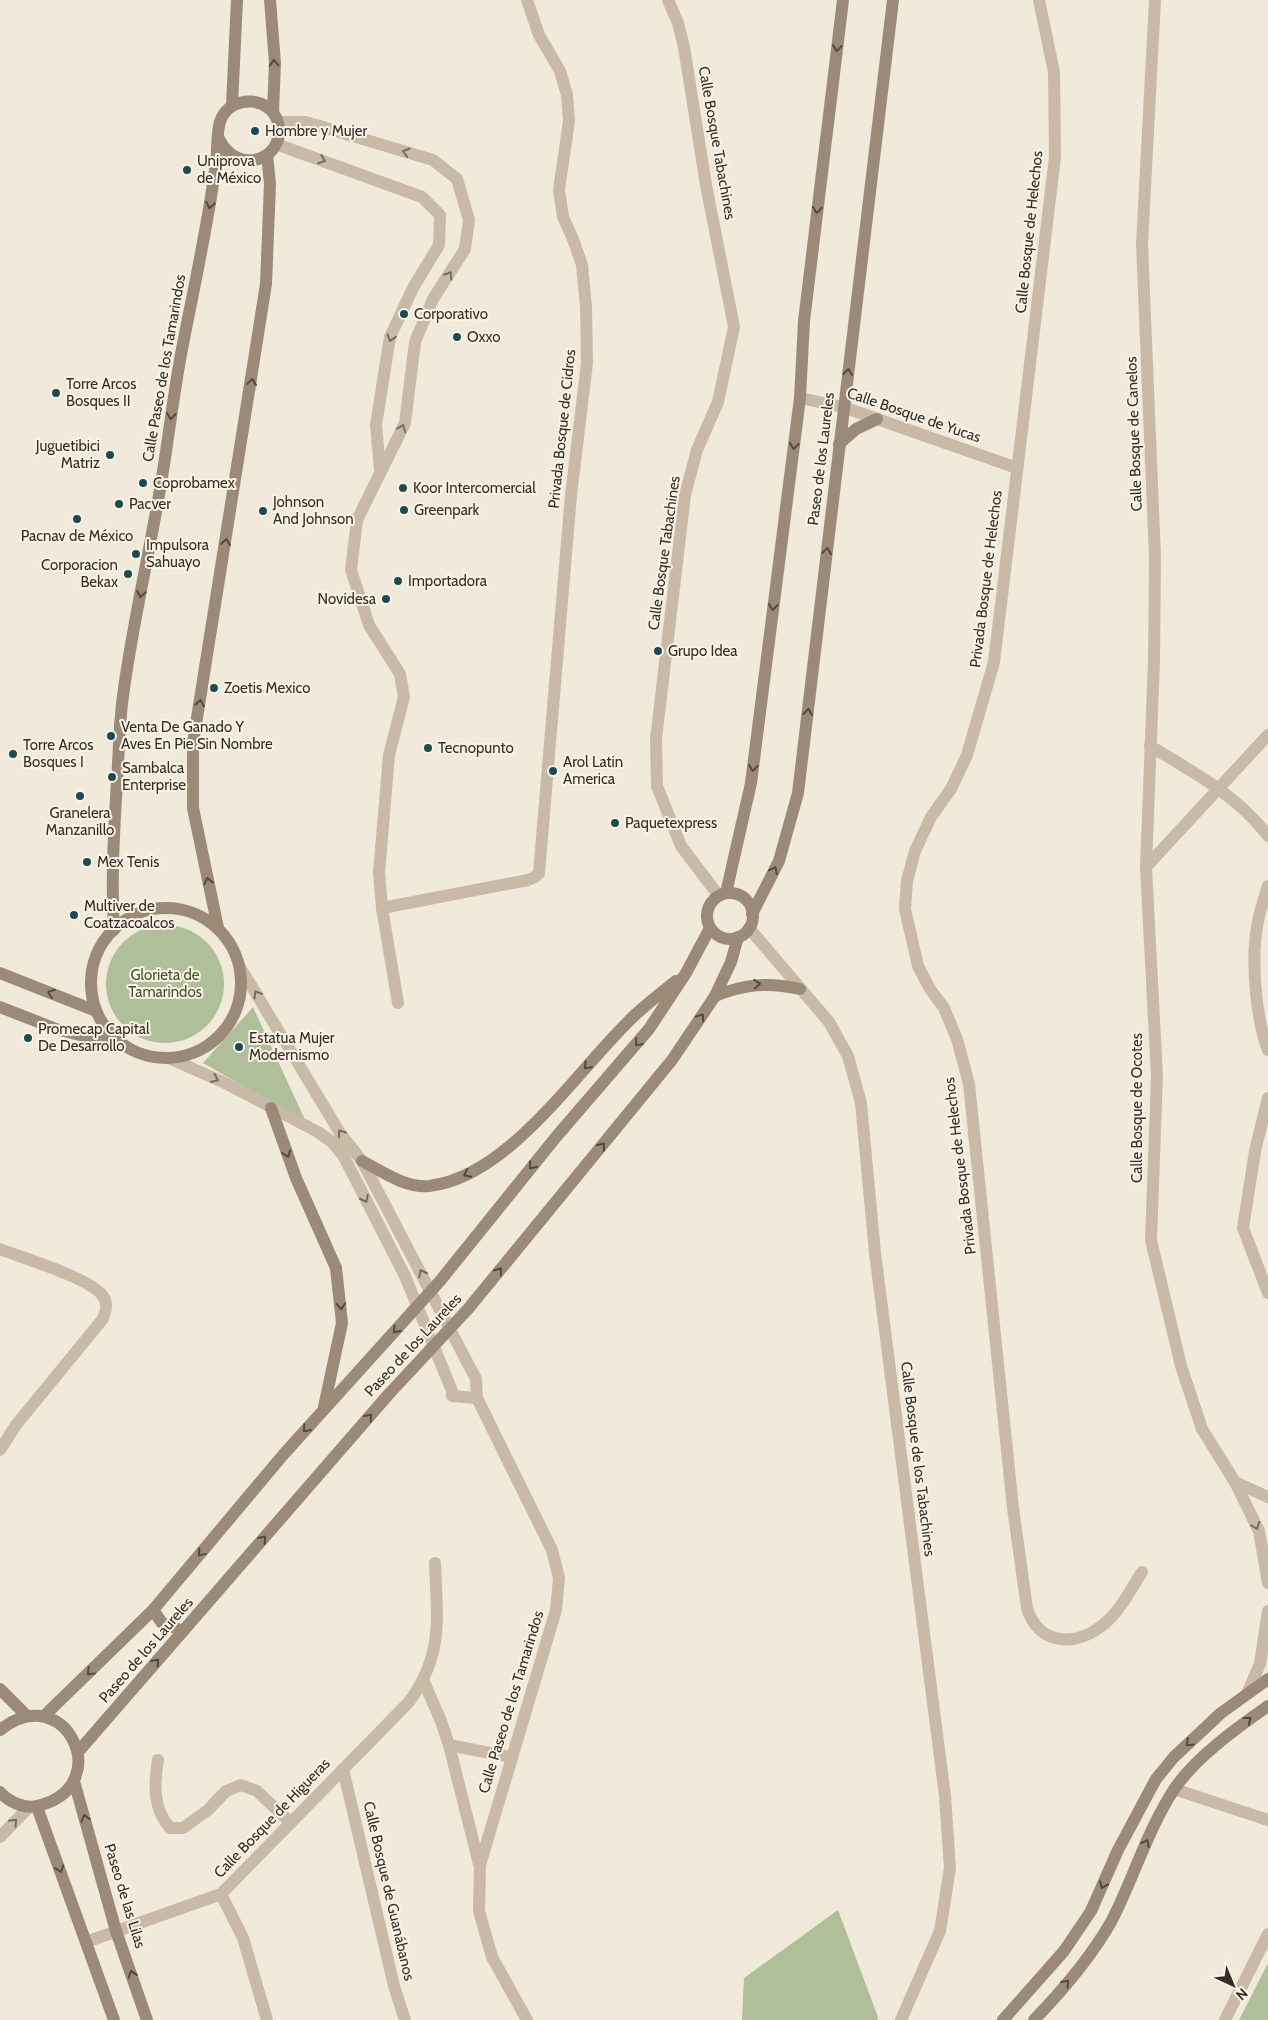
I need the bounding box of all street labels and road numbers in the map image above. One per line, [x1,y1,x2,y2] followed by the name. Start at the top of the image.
[695,65,739,221] street label: Calle Bosque Tabachines
[1012,150,1046,314] street label: Calle Bosque de Helechos
[139,273,189,463] street label: Calle Paseo de los Tamarindos
[545,348,579,510] street label: Privada Bosque de Cidros
[1122,356,1146,512] street label: Calle Bosque de Canelos
[845,384,983,446] street label: Calle Bosque de Yucas
[804,391,838,527] street label: Paseo de los Laureles
[644,475,684,631] street label: Calle Bosque Tabachines
[966,489,1006,669] street label: Privada Bosque de Helechos
[1128,1033,1146,1183] street label: Calle Bosque de Ocotes
[940,1076,980,1256] street label: Privada Bosque de Helechos
[361,1290,465,1400] street label: Paseo de los Laureles
[897,1361,939,1557] street label: Calle Bosque de los Tabachines
[95,1594,197,1706] street label: Paseo de los Laureles
[475,1609,547,1795] street label: Calle Paseo de los Tamarindos
[210,1754,334,1882] street label: Calle Bosque de Higueras
[360,1800,418,1982] street label: Calle Bosque de Guanábanos
[101,1842,149,1950] street label: Paseo de las Lilas

